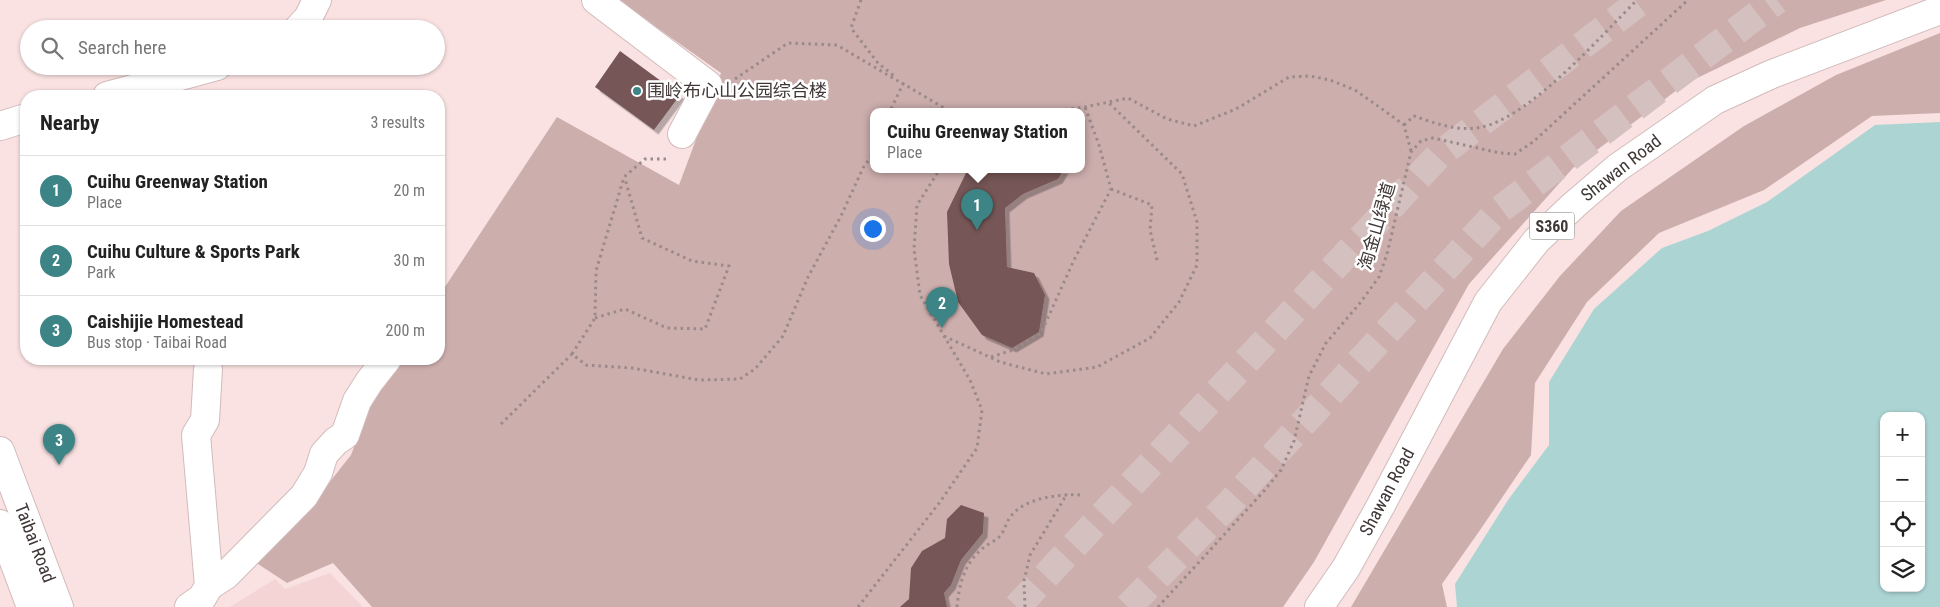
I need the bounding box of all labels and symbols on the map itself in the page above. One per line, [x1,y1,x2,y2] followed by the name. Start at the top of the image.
[647,80,827,101] place label: 围岭布心山公园综合楼
[631,85,643,97] marker: 围岭布心山公园综合楼
[1576,130,1665,205] street label: Shawan Road
[1354,180,1399,272] street label: 淘金山绿道
[961,189,993,230] pin: 1
[1530,212,1574,240] road number: S360
[860,216,886,242] your location
[926,287,958,328] pin: 2
[43,424,75,465] pin: 3
[1355,444,1418,539] street label: Shawan Road
[11,500,60,585] street label: Taibai Road

